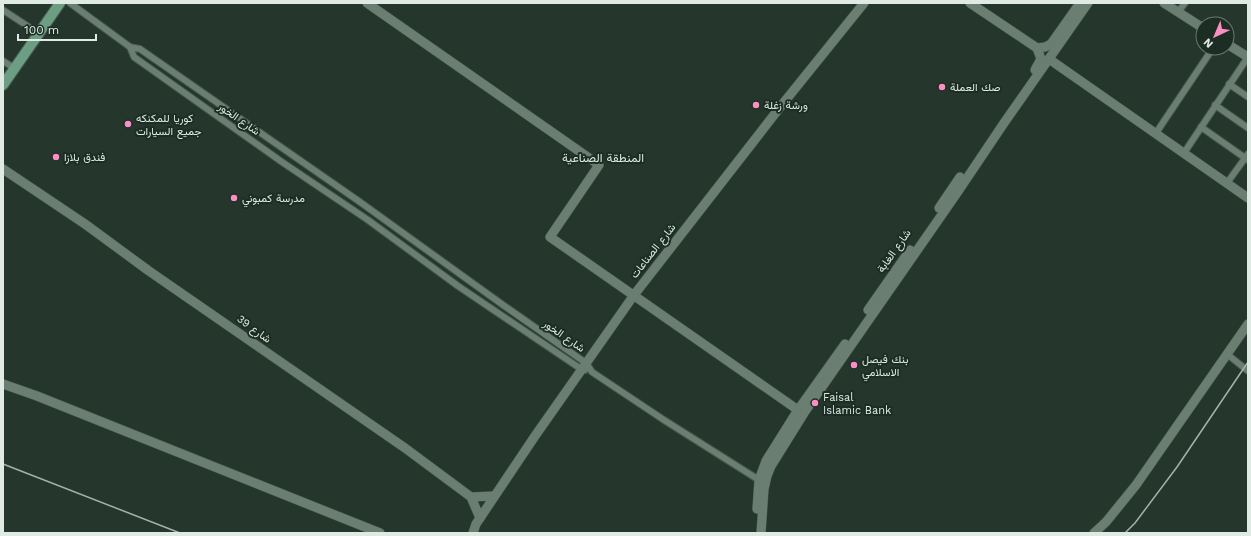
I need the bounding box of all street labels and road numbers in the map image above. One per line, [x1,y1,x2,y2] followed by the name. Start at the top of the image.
[214,99,263,139] street label: شارع الخور
[628,221,679,282] street label: شارع الصناعات
[874,227,915,276] street label: شارع الغابة
[234,312,274,347] street label: شارع 39
[539,316,588,356] street label: شارع الخور

